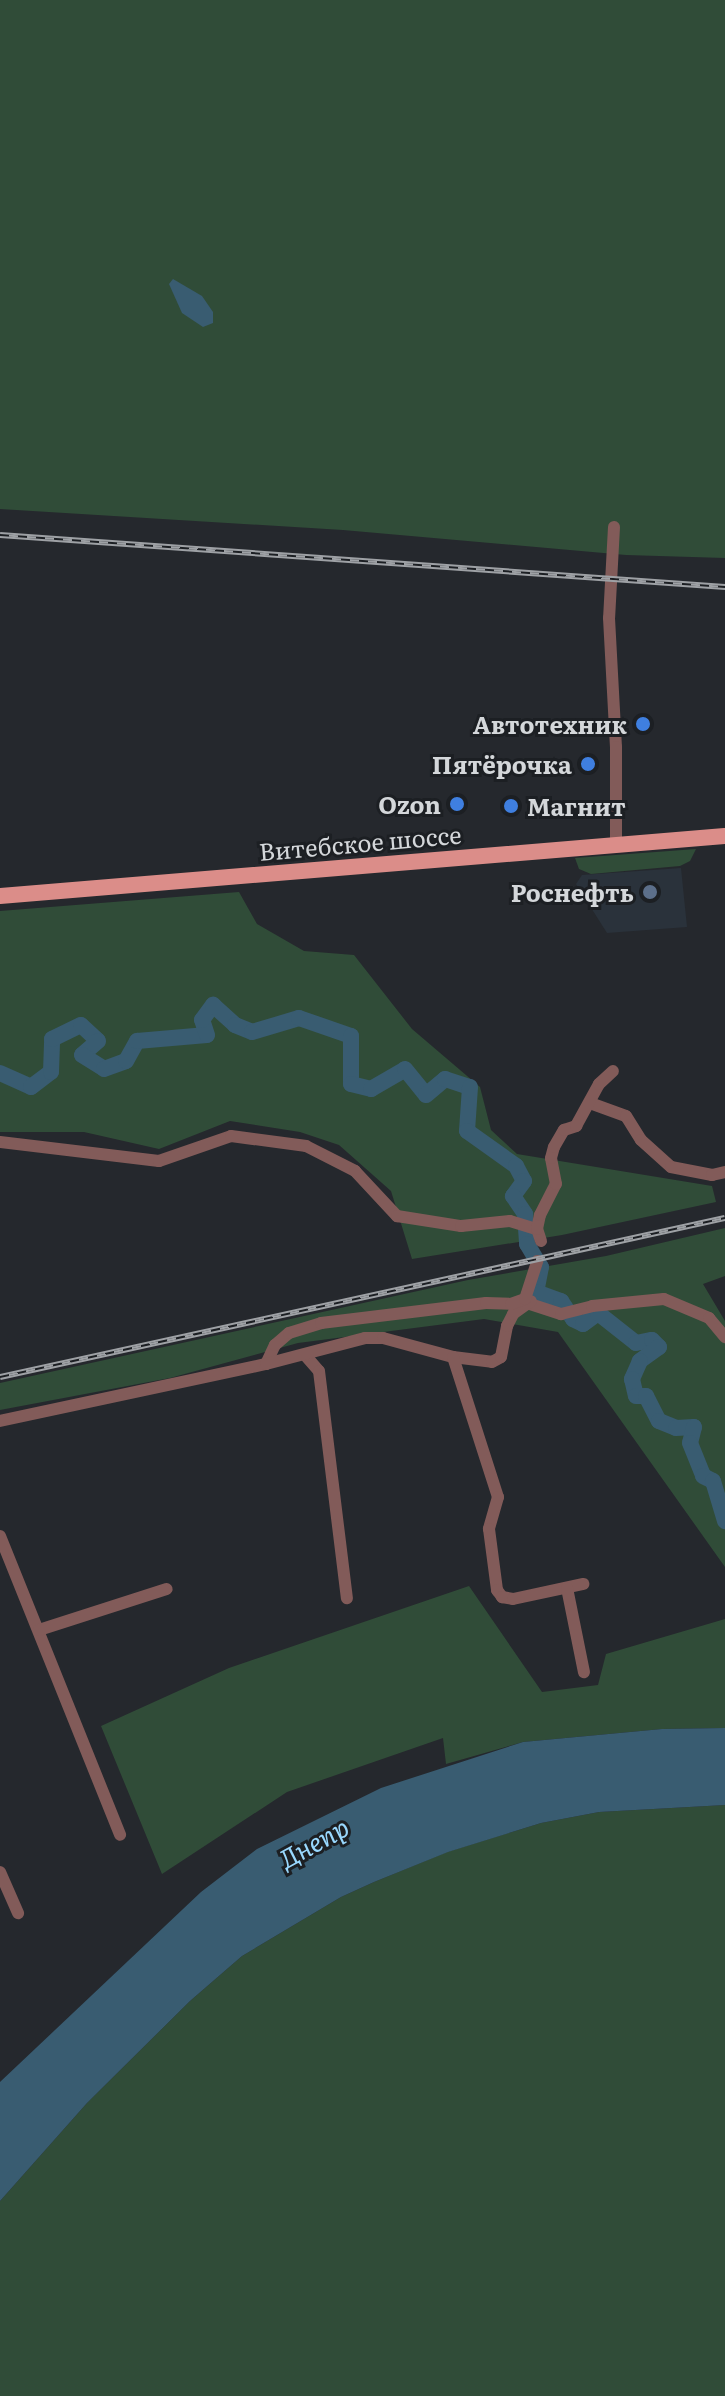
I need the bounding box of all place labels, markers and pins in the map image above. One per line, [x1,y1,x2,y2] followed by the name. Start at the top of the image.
[473,710,627,738] place label: Автотехник
[634,715,652,733] marker: Автотехник
[432,750,572,778] place label: Пятёрочка
[579,755,597,773] marker: Пятёрочка
[378,790,441,818] place label: Ozon
[527,792,626,820] place label: Магнит
[448,795,466,813] marker: Ozon
[502,797,520,815] marker: Магнит
[511,878,634,906] place label: Роснефть
[641,883,659,901] marker: Роснефть

